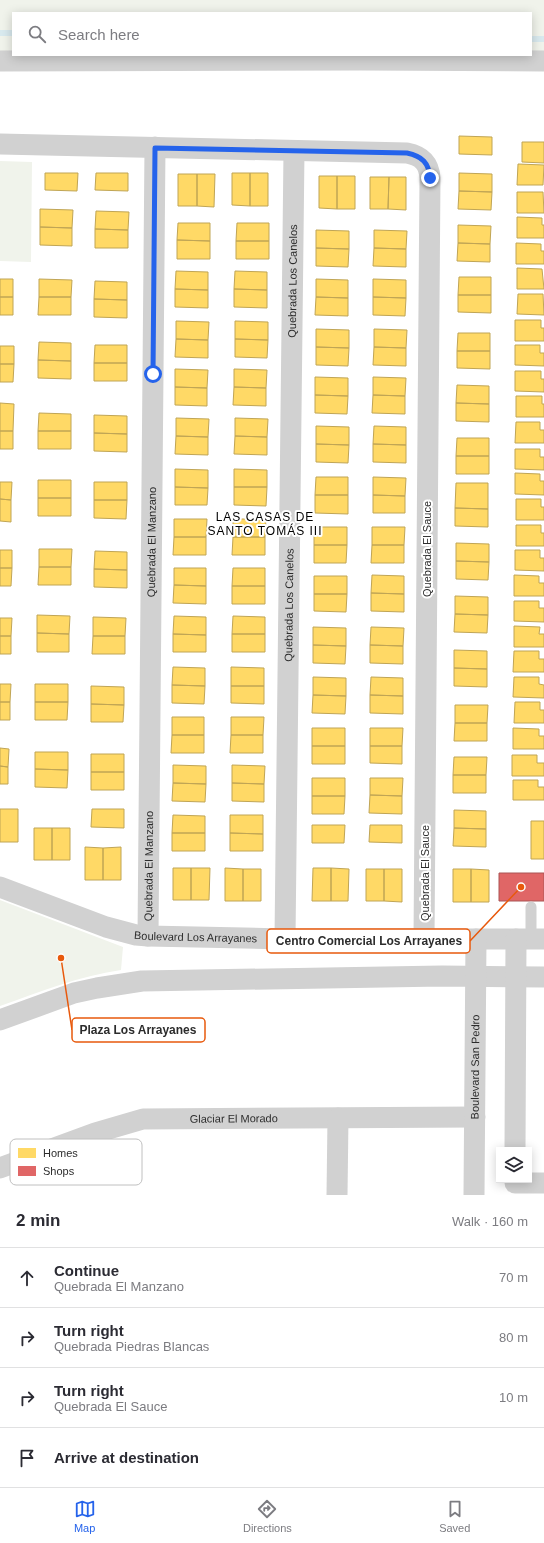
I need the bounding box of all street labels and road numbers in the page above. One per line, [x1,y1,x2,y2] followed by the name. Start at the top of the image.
[286,224,299,338] street label: Quebrada Los Canelos
[145,487,158,597] street label: Quebrada El Manzano
[421,501,433,597] street label: Quebrada El Sauce
[282,548,295,662] street label: Quebrada Los Canelos
[142,811,155,921] street label: Quebrada El Manzano
[419,825,431,921] street label: Quebrada El Sauce
[134,929,258,944] street label: Boulevard Los Arrayanes
[469,1015,481,1119] street label: Boulevard San Pedro
[190,1112,278,1125] street label: Glaciar El Morado

